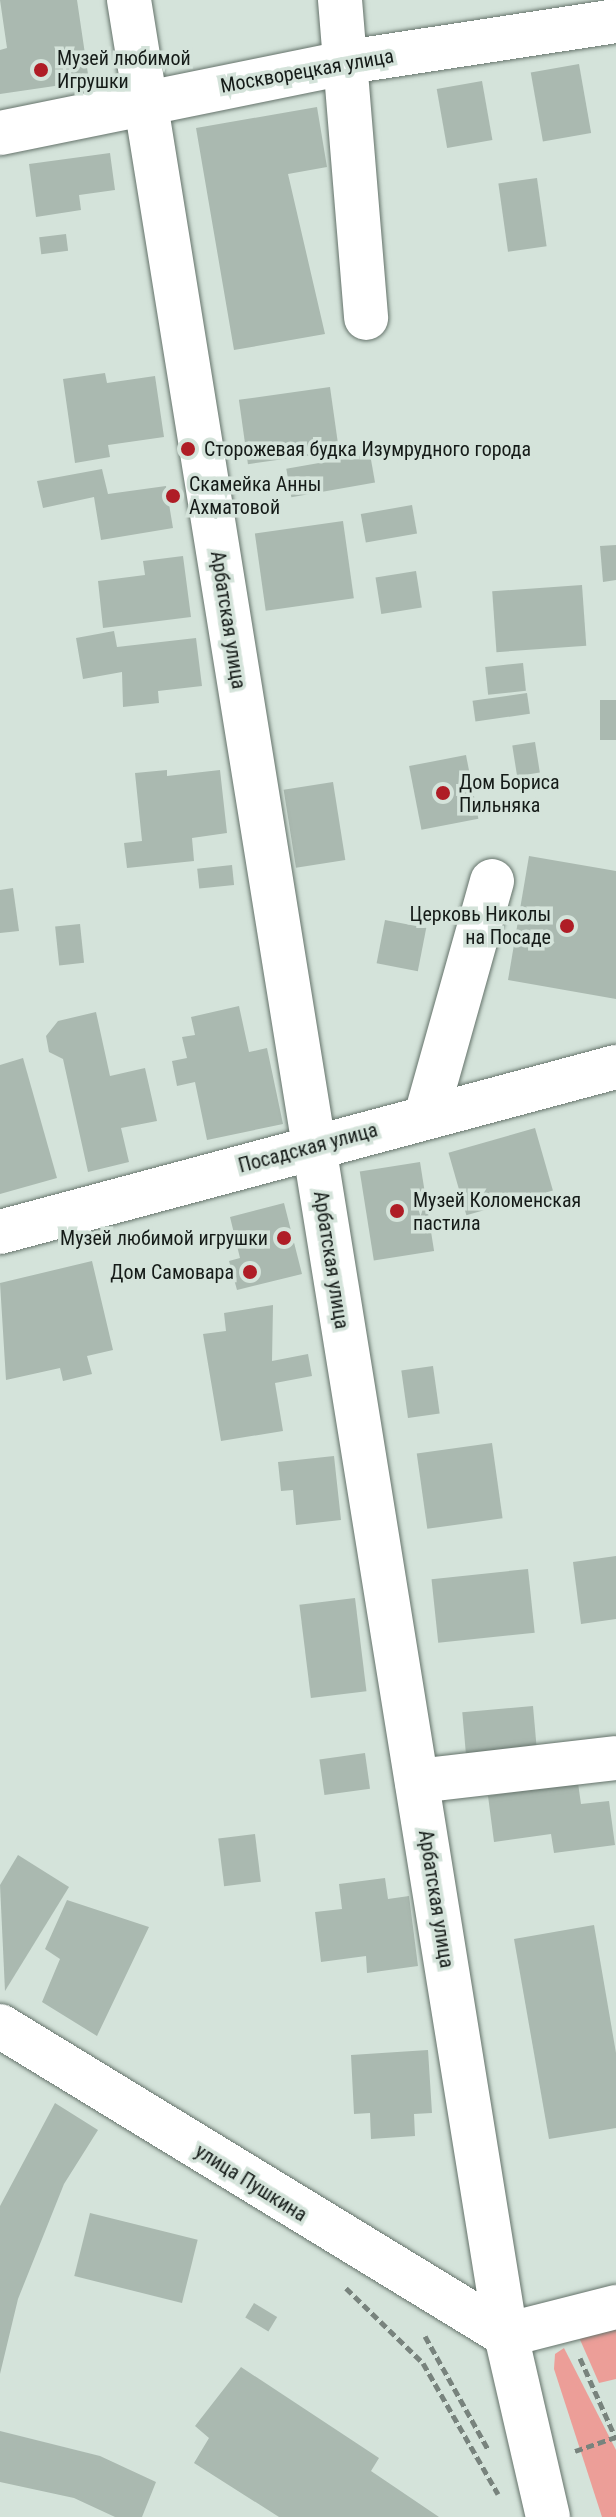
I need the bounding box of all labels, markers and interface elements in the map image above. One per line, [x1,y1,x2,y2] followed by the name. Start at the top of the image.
[218,44,396,98] street label: Москворецкая улица
[57,46,191,93] place label: Музей любимой Игрушки
[32,61,50,79] marker: Музей любимой Игрушки
[204,437,531,461] place label: Сторожевая будка Изумрудного города
[179,440,197,458] marker: Сторожевая будка Изумрудного города
[189,472,321,519] place label: Скамейка Анны Ахматовой
[164,487,182,505] marker: Скамейка Анны Ахматовой
[205,549,251,691] street label: Арбатская улица
[459,770,560,817] place label: Дом Бориса Пильняка
[434,784,452,802] marker: Дом Бориса Пильняка
[410,902,551,949] place label: Церковь Николы на Посаде
[558,917,576,935] marker: Церковь Николы на Посаде
[236,1118,380,1178] street label: Посадская улица
[413,1188,581,1235] place label: Музей Коломенская пастила
[308,1189,354,1331] street label: Арбатская улица
[388,1202,406,1220] marker: Музей Коломенская пастила
[60,1226,268,1250] place label: Музей любимой игрушки
[275,1229,293,1247] marker: Музей любимой игрушки
[110,1260,234,1284] place label: Дом Самовара
[241,1263,259,1281] marker: Дом Самовара
[413,1828,459,1970] street label: Арбатская улица
[191,2139,311,2227] street label: улица Пушкина

